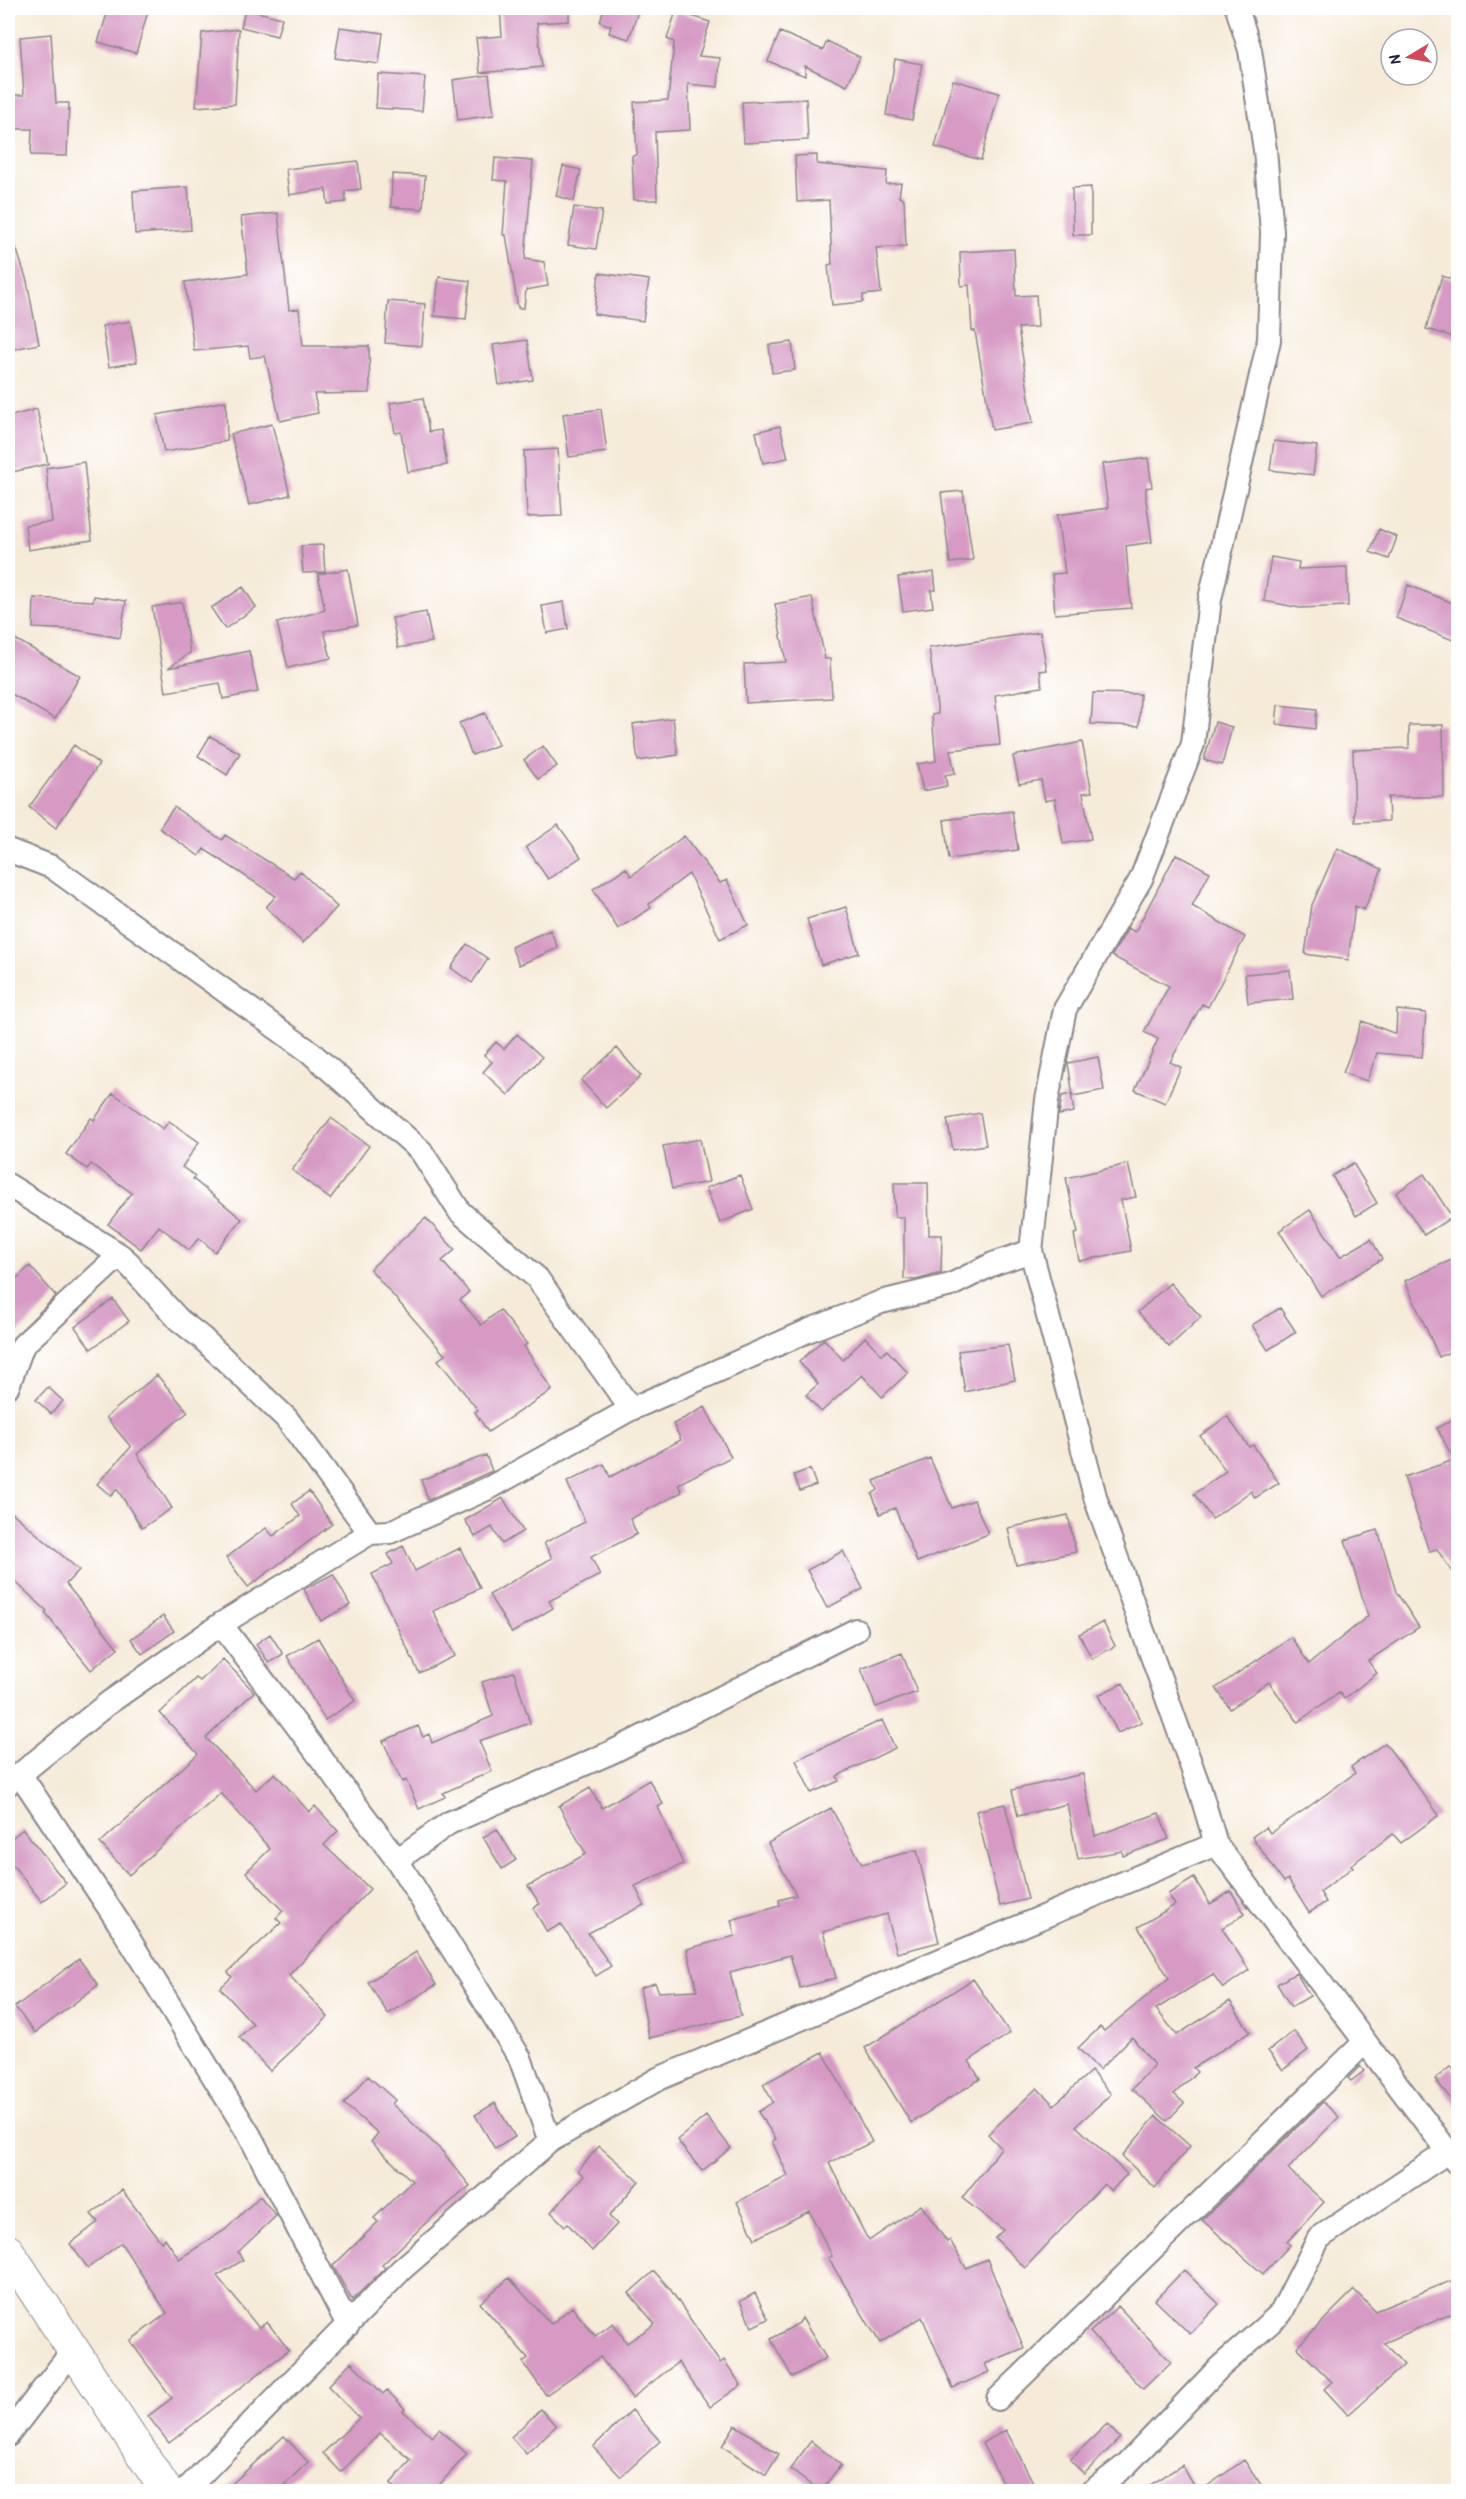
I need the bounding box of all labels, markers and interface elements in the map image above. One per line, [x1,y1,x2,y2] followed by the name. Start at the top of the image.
[1379,27,1439,87] north arrow
[1383,53,1406,66] text: N

